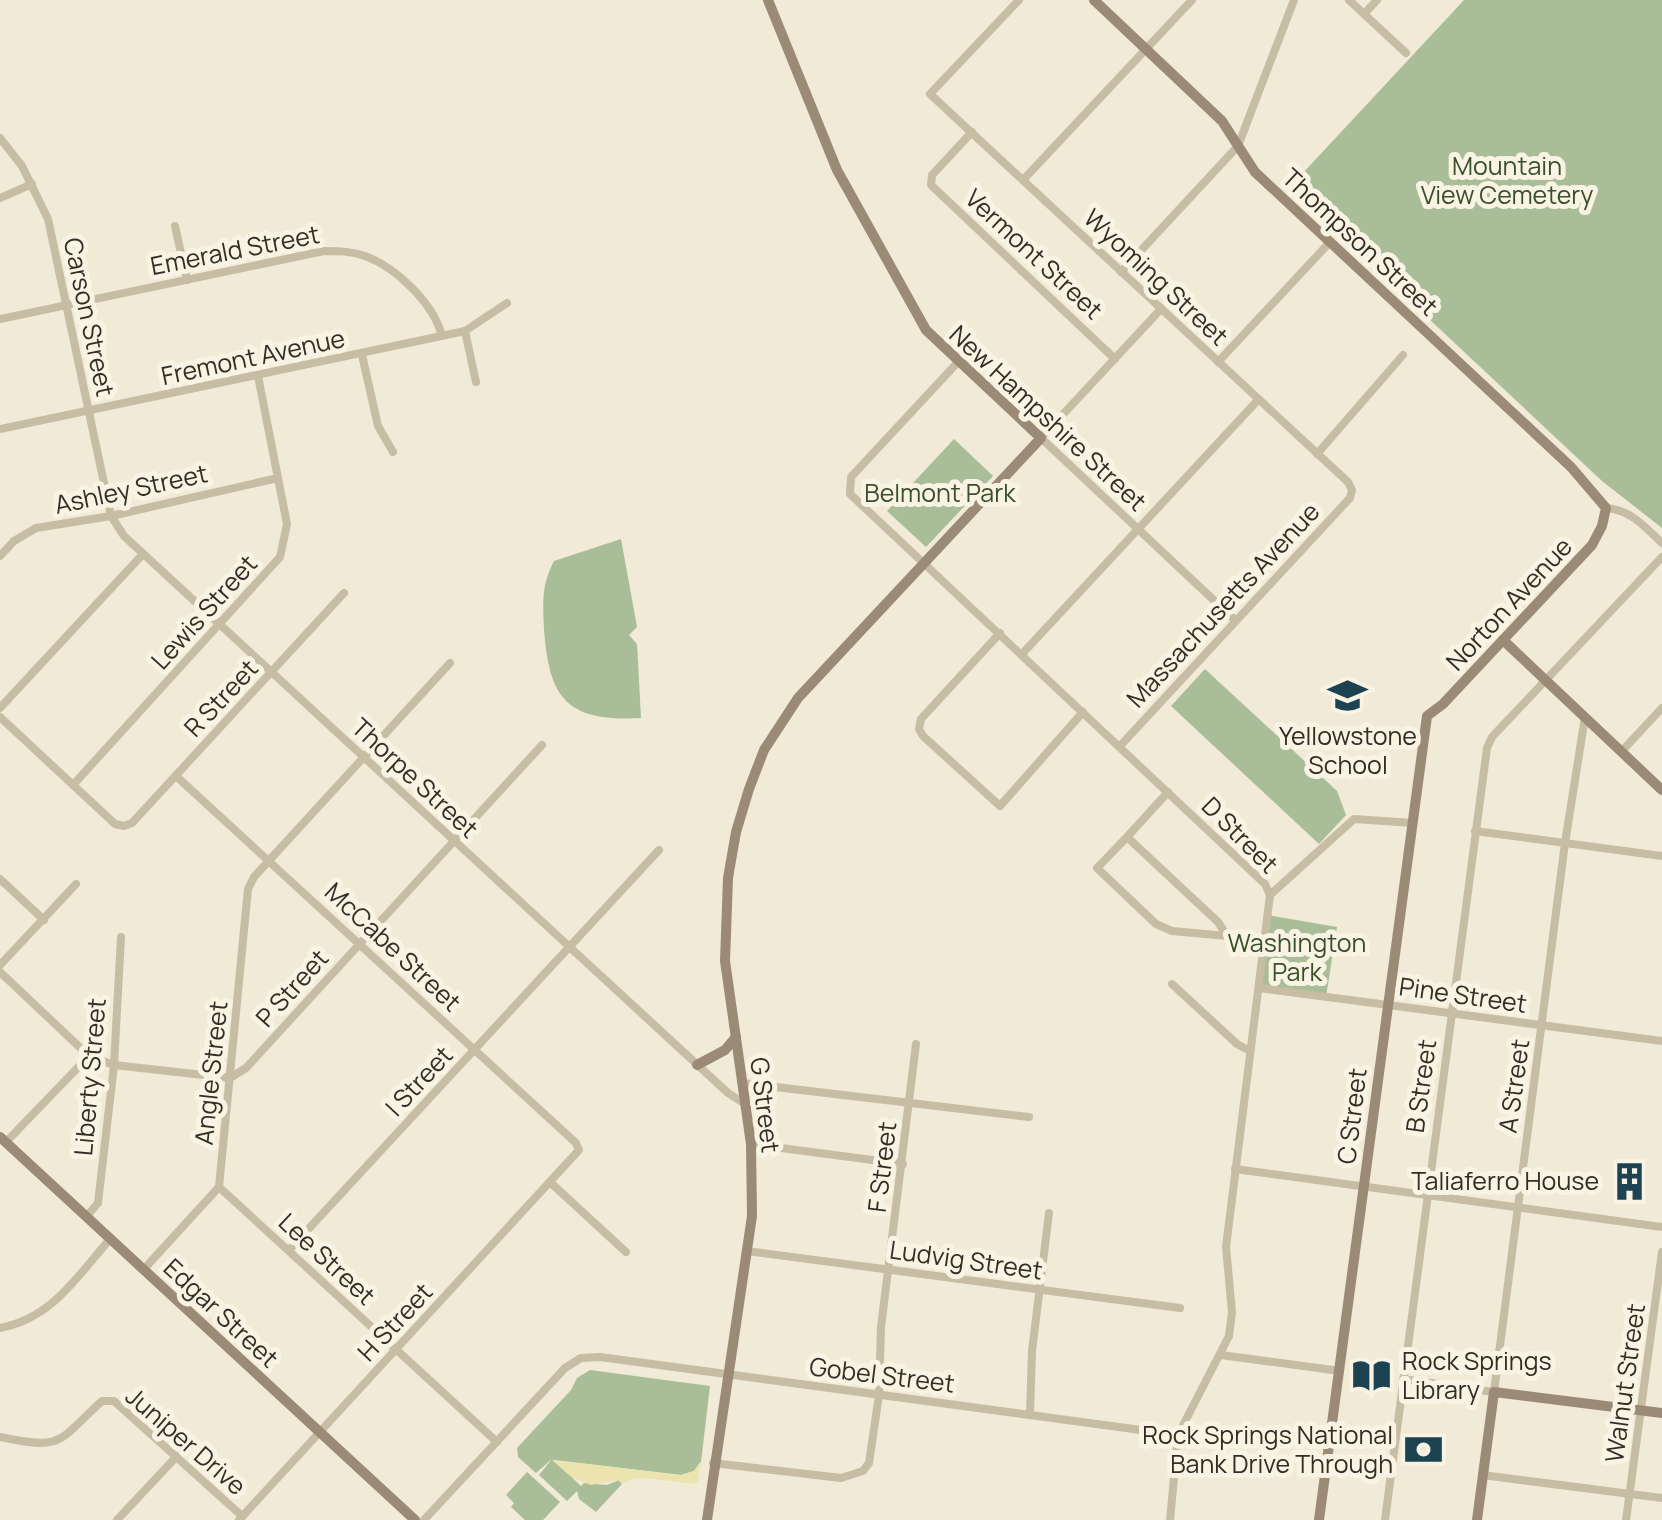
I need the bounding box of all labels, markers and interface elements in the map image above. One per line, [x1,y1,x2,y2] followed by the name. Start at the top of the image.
[1421,148,1593,212] park label: Mountain View Cemetery
[1275,160,1446,323] street label: Thompson Street
[958,181,1111,327] street label: Vermont Street
[1076,200,1236,353] street label: Wyoming Street
[147,216,322,283] street label: Emerald Street
[56,234,123,400] street label: Carson Street
[942,317,1155,518] street label: New Hampshire Street
[158,320,348,393] street label: Fremont Avenue
[51,455,211,522] street label: Ashley Street
[864,475,1016,510] park label: Belmont Park
[1118,495,1327,715] street label: Massachusetts Avenue
[1438,529,1580,678] street label: Norton Avenue
[143,547,265,677] street label: Lewis Street
[176,651,266,744] street label: R Street
[1327,674,1369,716] school or university icon: Yellowstone School
[344,710,486,845] street label: Thorpe Street
[1279,718,1417,782] place label: Yellowstone School
[1194,789,1286,881] street label: D Street
[318,874,469,1019] street label: McCabe Street
[1228,925,1366,989] park label: Washington Park
[247,941,336,1034] street label: P Street
[1397,968,1529,1021] street label: Pine Street
[65,997,114,1157] street label: Liberty Street
[186,999,235,1147] street label: Angle Street
[1397,1037,1444,1135] street label: B Street
[1490,1037,1537,1135] street label: A Street
[377,1038,460,1123] street label: I Street
[742,1055,789,1155] street label: G Street
[1328,1066,1375,1166] street label: C Street
[859,1120,904,1214] street label: F Street
[1608,1160,1650,1202] building icon: Taliaferro House
[1411,1163,1599,1198] place label: Taliaferro House
[271,1205,383,1312] street label: Lee Street
[887,1231,1045,1288] street label: Ludvig Street
[156,1250,286,1375] street label: Edgar Street
[349,1275,440,1369] street label: H Street
[1596,1301,1653,1465] street label: Walnut Street
[1402,1343,1552,1407] place label: Rock Springs Library
[807,1348,957,1401] street label: Gobel Street
[1351,1354,1393,1396] library icon: Rock Springs Library
[119,1379,254,1503] street label: Juniper Drive
[1142,1417,1393,1481] place label: Rock Springs National Bank Drive Through
[1402,1428,1444,1470] bank icon: Rock Springs National Bank Drive Through

